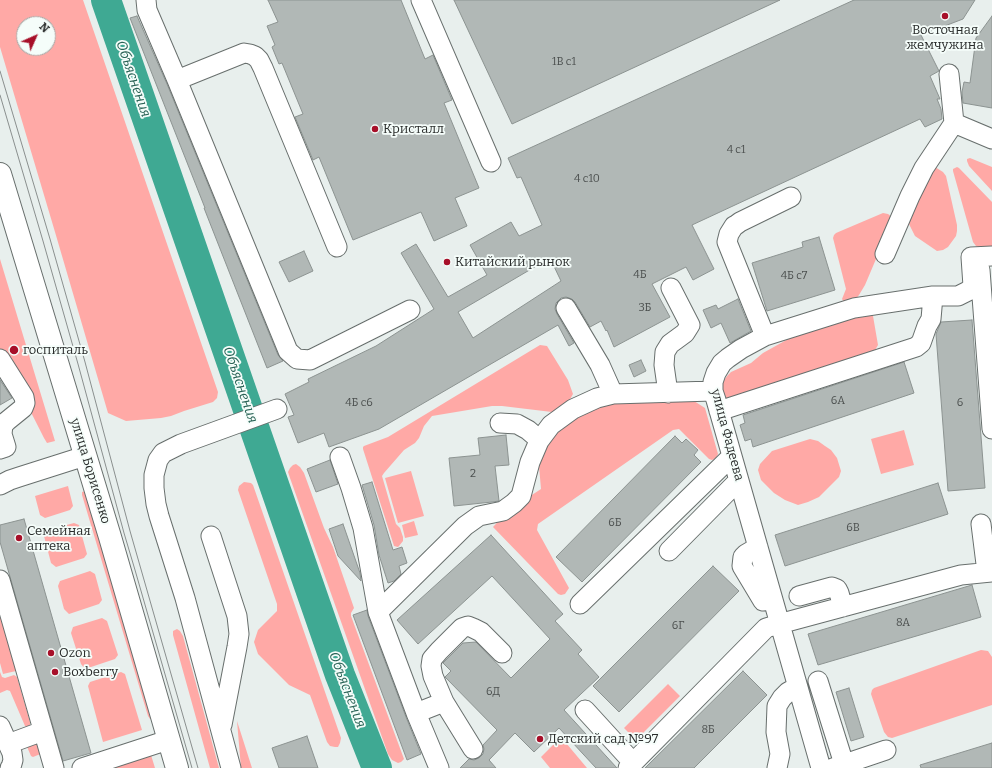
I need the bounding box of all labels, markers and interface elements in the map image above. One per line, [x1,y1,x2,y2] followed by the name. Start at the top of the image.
[940,11,950,21] marker: Восточная жемчужина
[16,16,56,56] north arrow
[37,20,52,35] text: N
[906,22,984,53] place label: Восточная жемчужина
[112,38,154,120] water label: Объяснения
[552,55,576,69] house number: 1В с1
[383,121,444,137] place label: Кристалл
[370,124,380,134] marker: Кристалл
[727,143,745,157] house number: 4 с1
[574,172,600,186] house number: 4 с10
[455,254,570,270] place label: Китайский рынок
[442,257,452,267] marker: Китайский рынок
[633,268,647,282] house number: 4Б
[781,269,807,283] house number: 4Б с7
[639,301,651,315] house number: 3Б
[23,342,88,358] place label: госпиталь
[8,344,20,356] marker: госпиталь
[219,344,261,426] water label: Объяснения
[707,387,747,483] street label: улица Фадеева
[831,394,845,408] house number: 6А
[345,396,373,410] house number: 4Б с6
[957,396,963,410] house number: 6
[67,416,113,526] street label: улица Борисенко
[470,467,476,481] house number: 2
[608,516,622,530] house number: 6Б
[846,521,860,535] house number: 6В
[27,523,91,554] place label: Семейная аптека
[14,533,24,543] marker: Семейная аптека
[896,616,910,630] house number: 8А
[672,619,684,633] house number: 6Г
[59,645,91,661] place label: Ozon
[46,648,56,658] marker: Ozon
[325,650,369,730] water label: Объяснения
[63,664,118,680] place label: Boxberry
[50,667,60,677] marker: Boxberry
[486,685,500,699] house number: 6Д
[701,723,715,737] house number: 8Б
[548,731,658,747] place label: Детский сад №97
[535,734,545,744] marker: Детский сад №97

